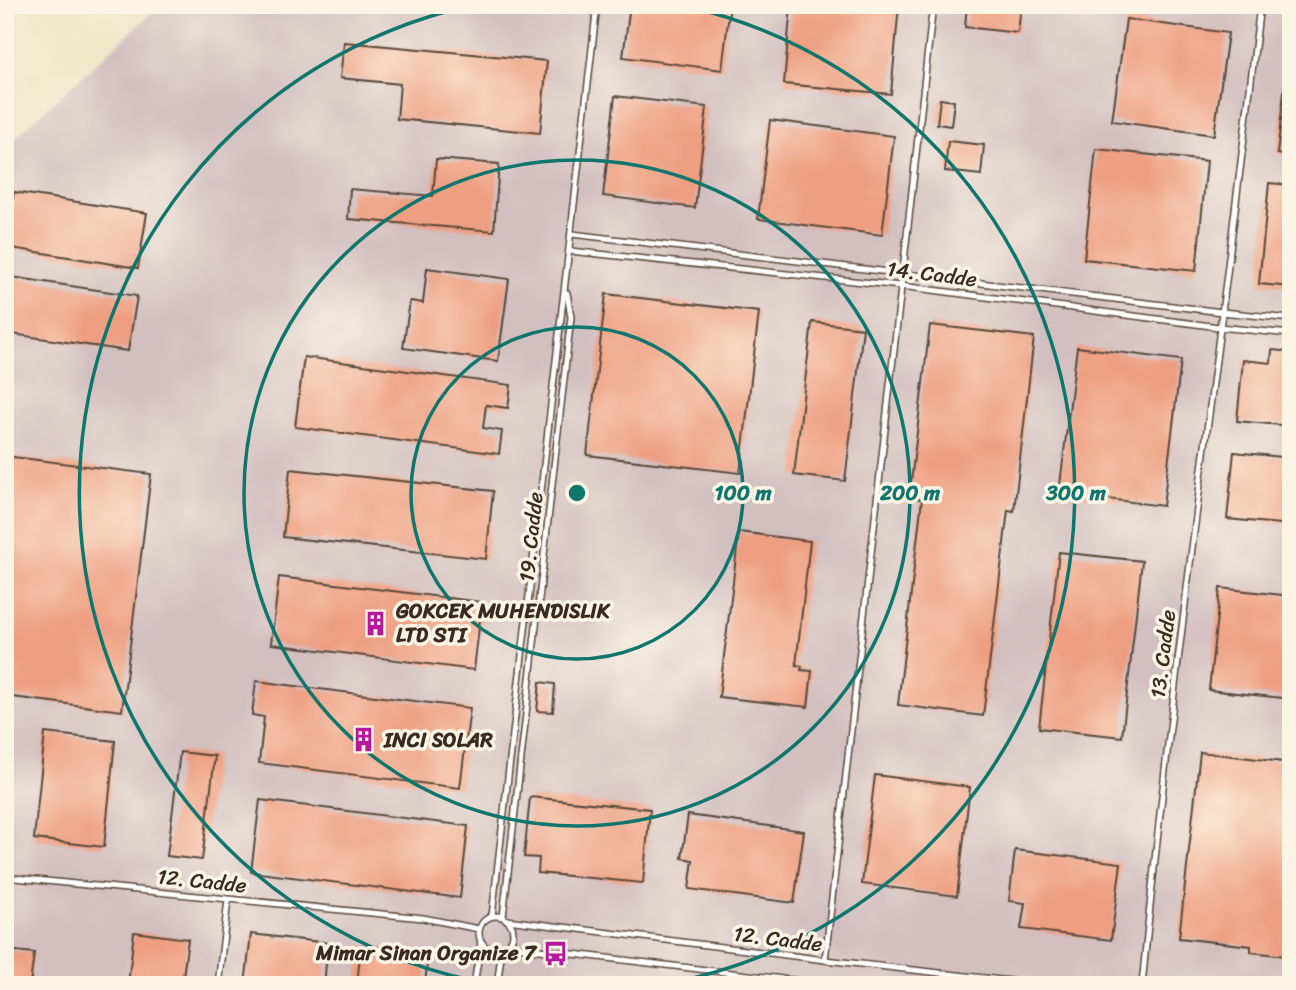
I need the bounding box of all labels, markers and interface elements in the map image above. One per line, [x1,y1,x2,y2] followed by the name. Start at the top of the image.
[885,250,979,298] street label: 14. Cadde
[714,474,772,512] text: 100 m
[879,474,941,512] text: 200 m
[1045,474,1107,512] text: 300 m
[565,481,589,505] centre of rings
[507,490,555,584] street label: 19. Cadde
[395,592,611,654] place label: GOKCEK MUHENDISLIK LTD STI
[1139,607,1187,700] street label: 13. Cadde
[362,609,390,637] building icon: GOKCEK MUHENDISLIK LTD STI
[383,721,493,759] place label: INCI SOLAR
[350,726,378,754] building icon: INCI SOLAR
[156,857,249,905] street label: 12. Cadde
[731,915,825,963] street label: 12. Cadde
[315,934,538,972] place label: Mimar Sinan Organize 7
[542,939,570,967] bus stop icon: Mimar Sinan Organize 7

